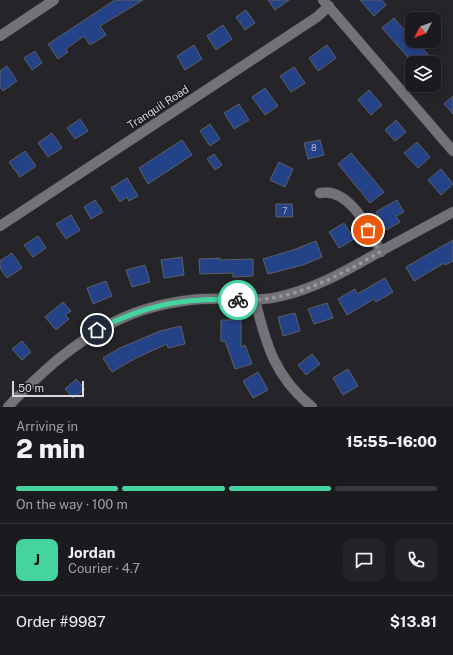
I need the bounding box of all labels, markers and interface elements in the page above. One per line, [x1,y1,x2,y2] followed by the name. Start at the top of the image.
[405,12,441,48] north arrow
[405,12,441,92] map controls
[405,56,441,92] button: layers
[125,83,191,131] street label: Tranquil Road
[311,142,317,153] house number: 8
[282,205,288,216] house number: 7
[351,213,385,247] pin
[357,219,379,241] icon: bag
[218,280,258,320] courier
[227,289,249,311] icon: bike
[80,313,114,347] pin
[86,319,108,341] icon: home
[12,379,84,398] scale bar
[18,382,44,394] text: 50 m
[16,419,78,434] text: Arriving in
[16,433,85,464] text: 2 min
[346,433,437,450] text: 15:55–16:00
[16,497,128,512] text: On the way · 100 m
[343,539,385,581] button: chat
[395,539,437,581] button: phone
[68,544,115,561] text: Jordan
[34,551,40,568] text: J
[68,561,140,576] text: Courier · 4.7
[16,613,106,630] text: Order #9987
[390,613,437,630] text: $13.81

